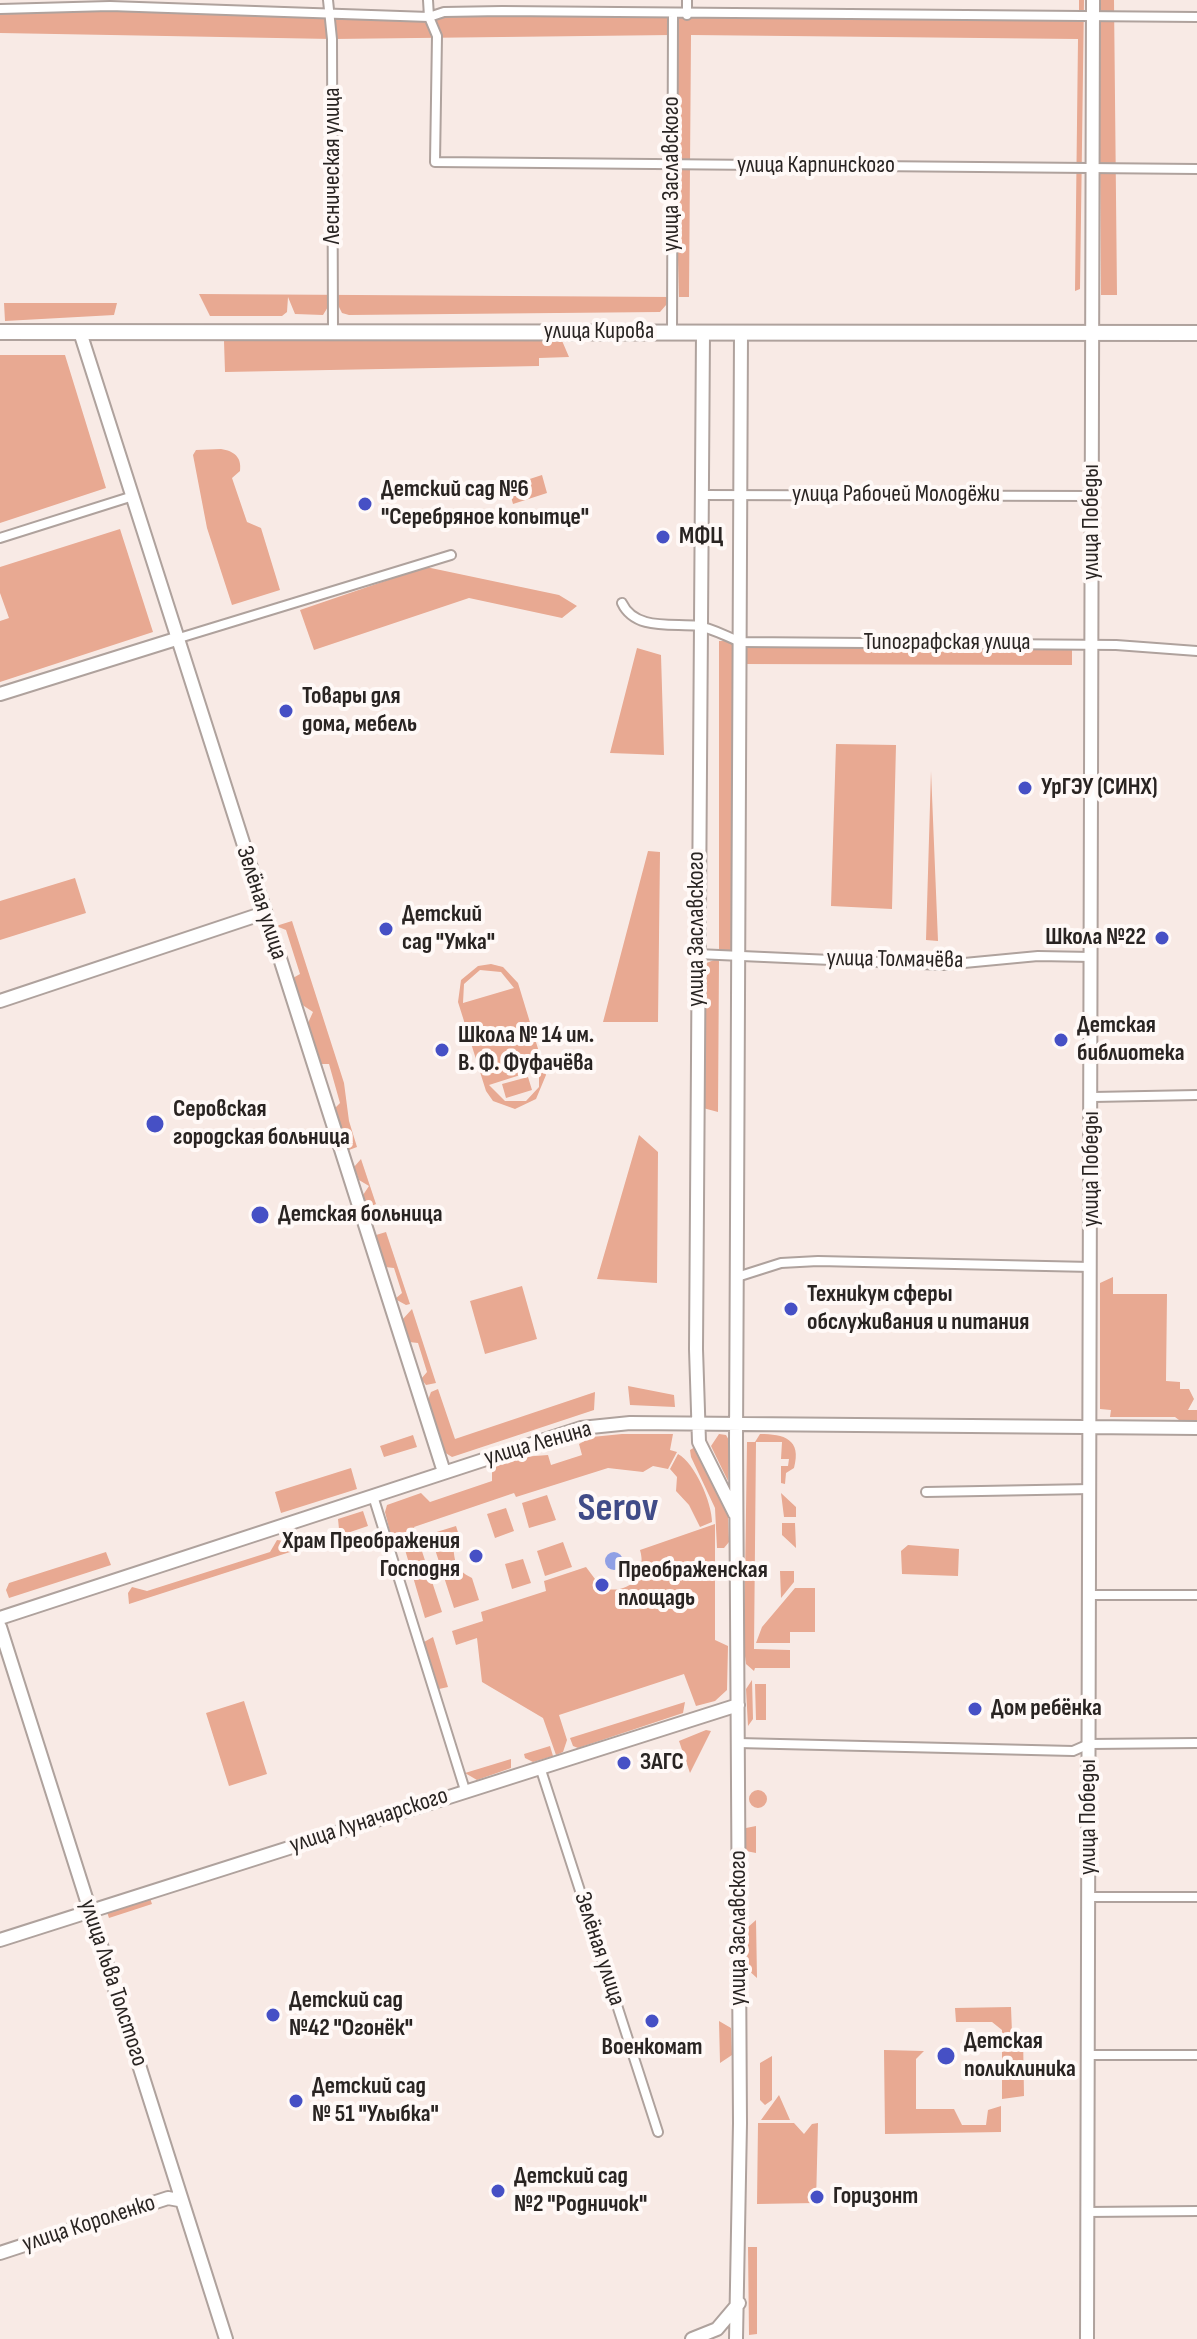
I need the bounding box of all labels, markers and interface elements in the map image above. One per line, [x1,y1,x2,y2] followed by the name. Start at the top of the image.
[319,88,347,244] street label: Лесническая улица
[658,96,686,252] street label: улица Заславского
[737,152,895,180] street label: улица Карпинского
[544,318,654,346] street label: улица Кирова
[1078,464,1106,580] street label: улица Победы
[381,476,589,532] place label: Детский сад №6 "Серебряное копытце"
[792,481,1000,509] street label: улица Рабочей Молодёжи
[356,495,374,513] marker: Детский сад №6 "Серебряное копытце"
[679,523,723,551] place label: МФЦ
[654,528,672,546] marker: МФЦ
[863,629,1031,657] street label: Типографская улица
[302,683,417,739] place label: Товары для дома, мебель
[277,702,295,720] marker: Товары для дома, мебель
[1041,774,1158,802] place label: УрГЭУ (СИНХ)
[1016,779,1034,797] marker: УрГЭУ (СИНХ)
[229,843,293,963] street label: Зелёная улица
[683,851,711,1007] street label: улица Заславского
[402,901,495,957] place label: Детский сад "Умка"
[377,920,395,938] marker: Детский сад "Умка"
[1045,924,1146,952] place label: Школа №22
[1153,929,1171,947] marker: Школа №22
[826,944,964,976] street label: улица Толмачёва
[1077,1012,1184,1068] place label: Детская библиотека
[458,1022,594,1078] place label: Школа № 14 им. В. Ф. Фуфачёва
[1052,1031,1070,1049] marker: Детская библиотека
[433,1041,451,1059] marker: Школа № 14 им. В. Ф. Фуфачёва
[173,1096,350,1152] place label: Серовская городская больница
[1078,1111,1106,1227] street label: улица Победы
[144,1113,166,1135] marker: Серовская городская больница
[278,1201,443,1229] place label: Детская больница
[249,1204,271,1226] marker: Детская больница
[807,1281,1029,1337] place label: Техникум сферы обслуживания и питания
[782,1300,800,1318] marker: Техникум сферы обслуживания и питания
[481,1415,595,1473] street label: улица Ленина
[578,1486,658,1534] district label: Serov
[282,1528,460,1584] place label: Храм Преображения Господня
[467,1547,485,1565] marker: Храм Преображения Господня
[618,1557,768,1613] place label: Преображенская площадь
[593,1576,611,1594] marker: Преображенская площадь
[991,1695,1102,1723] place label: Дом ребёнка
[966,1700,984,1718] marker: Дом ребёнка
[640,1749,684,1777] place label: ЗАГС
[615,1754,633,1772] marker: ЗАГС
[1075,1759,1103,1875] street label: улица Победы
[286,1782,452,1860] street label: улица Луначарского
[725,1850,753,2006] street label: улица Заславского
[567,1889,631,2009] street label: Зелёная улица
[72,1896,154,2070] street label: улица Льва Толстого
[289,1987,413,2043] place label: Детский сад №42 "Огонёк"
[264,2006,282,2024] marker: Детский сад №42 "Огонёк"
[643,2012,661,2030] marker: Военкомат
[964,2028,1076,2084] place label: Детская поликлиника
[602,2034,702,2062] place label: Военкомат
[935,2045,957,2067] marker: Детская поликлиника
[312,2073,439,2129] place label: Детский сад № 51 "Улыбка"
[287,2092,305,2110] marker: Детский сад № 51 "Улыбка"
[514,2163,647,2219] place label: Детский сад №2 "Родничок"
[489,2182,507,2200] marker: Детский сад №2 "Родничок"
[833,2183,918,2211] place label: Горизонт
[808,2188,826,2206] marker: Горизонт
[19,2189,159,2259] street label: улица Короленко

